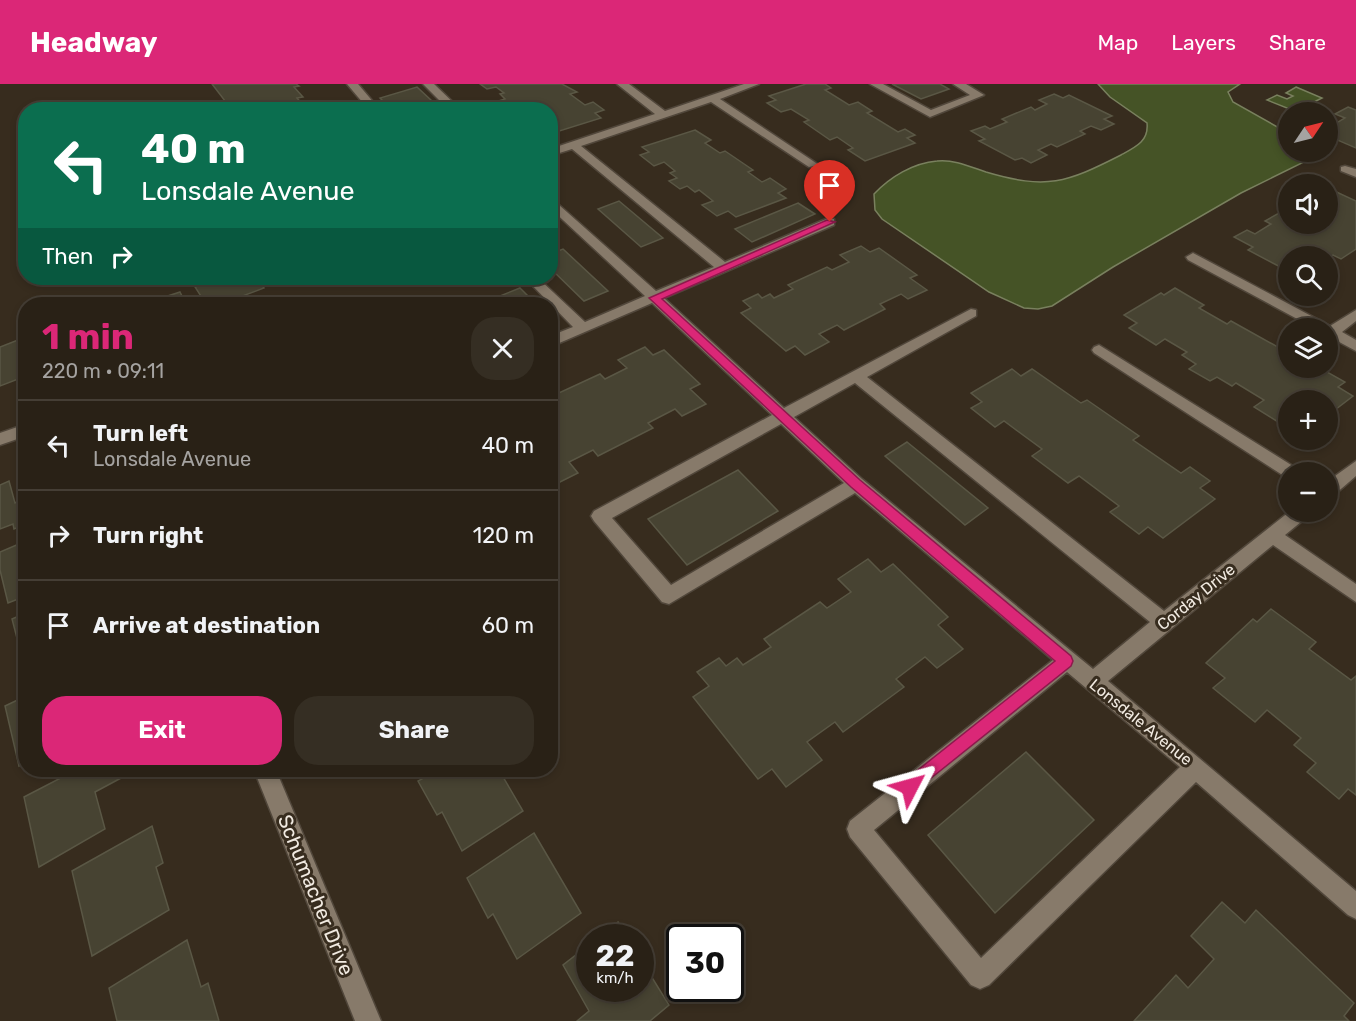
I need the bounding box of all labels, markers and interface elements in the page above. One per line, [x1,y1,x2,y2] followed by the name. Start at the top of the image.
[30,26,157,59] text: Headway
[1097,30,1138,55] text: Map
[1171,30,1236,55] text: Layers
[1269,30,1326,55] text: Share
[1278,102,1338,162] north arrow
[1278,102,1338,522] map controls
[141,124,246,174] text: 40 m
[42,126,120,204] icon: left
[804,160,855,222] pin
[813,169,846,202] icon: arrive
[1278,174,1338,234] button: sound
[141,175,355,207] text: Lonsdale Avenue
[105,240,138,273] icon: right
[42,243,93,270] text: Then
[1278,246,1338,306] button: search
[42,315,134,358] text: 1 min
[471,317,534,380] button: close
[1278,318,1338,378] button: layers
[42,359,164,383] text: 220 m · 09:11
[1278,390,1338,450] button: +
[93,420,188,447] text: Turn left
[42,429,75,462] icon: left
[481,432,534,459] text: 40 m
[93,447,251,471] text: Lonsdale Avenue
[1278,462,1338,522] button: −
[42,519,75,552] icon: right
[93,522,203,549] text: Turn right
[473,522,534,549] text: 120 m
[1153,560,1239,634] street label: Corday Drive
[42,609,75,642] icon: arrive
[93,612,320,639] text: Arrive at destination
[482,612,534,639] text: 60 m
[1086,675,1196,769] street label: Lonsdale Avenue
[42,696,282,765] button: Exit
[294,696,534,765] button: Share
[878,755,942,819] position arrow
[273,811,359,979] street label: Schumacher Drive
[666,924,744,1002] speed limit sign: 30
[596,938,635,974] text: 22
[596,969,634,987] text: km/h

